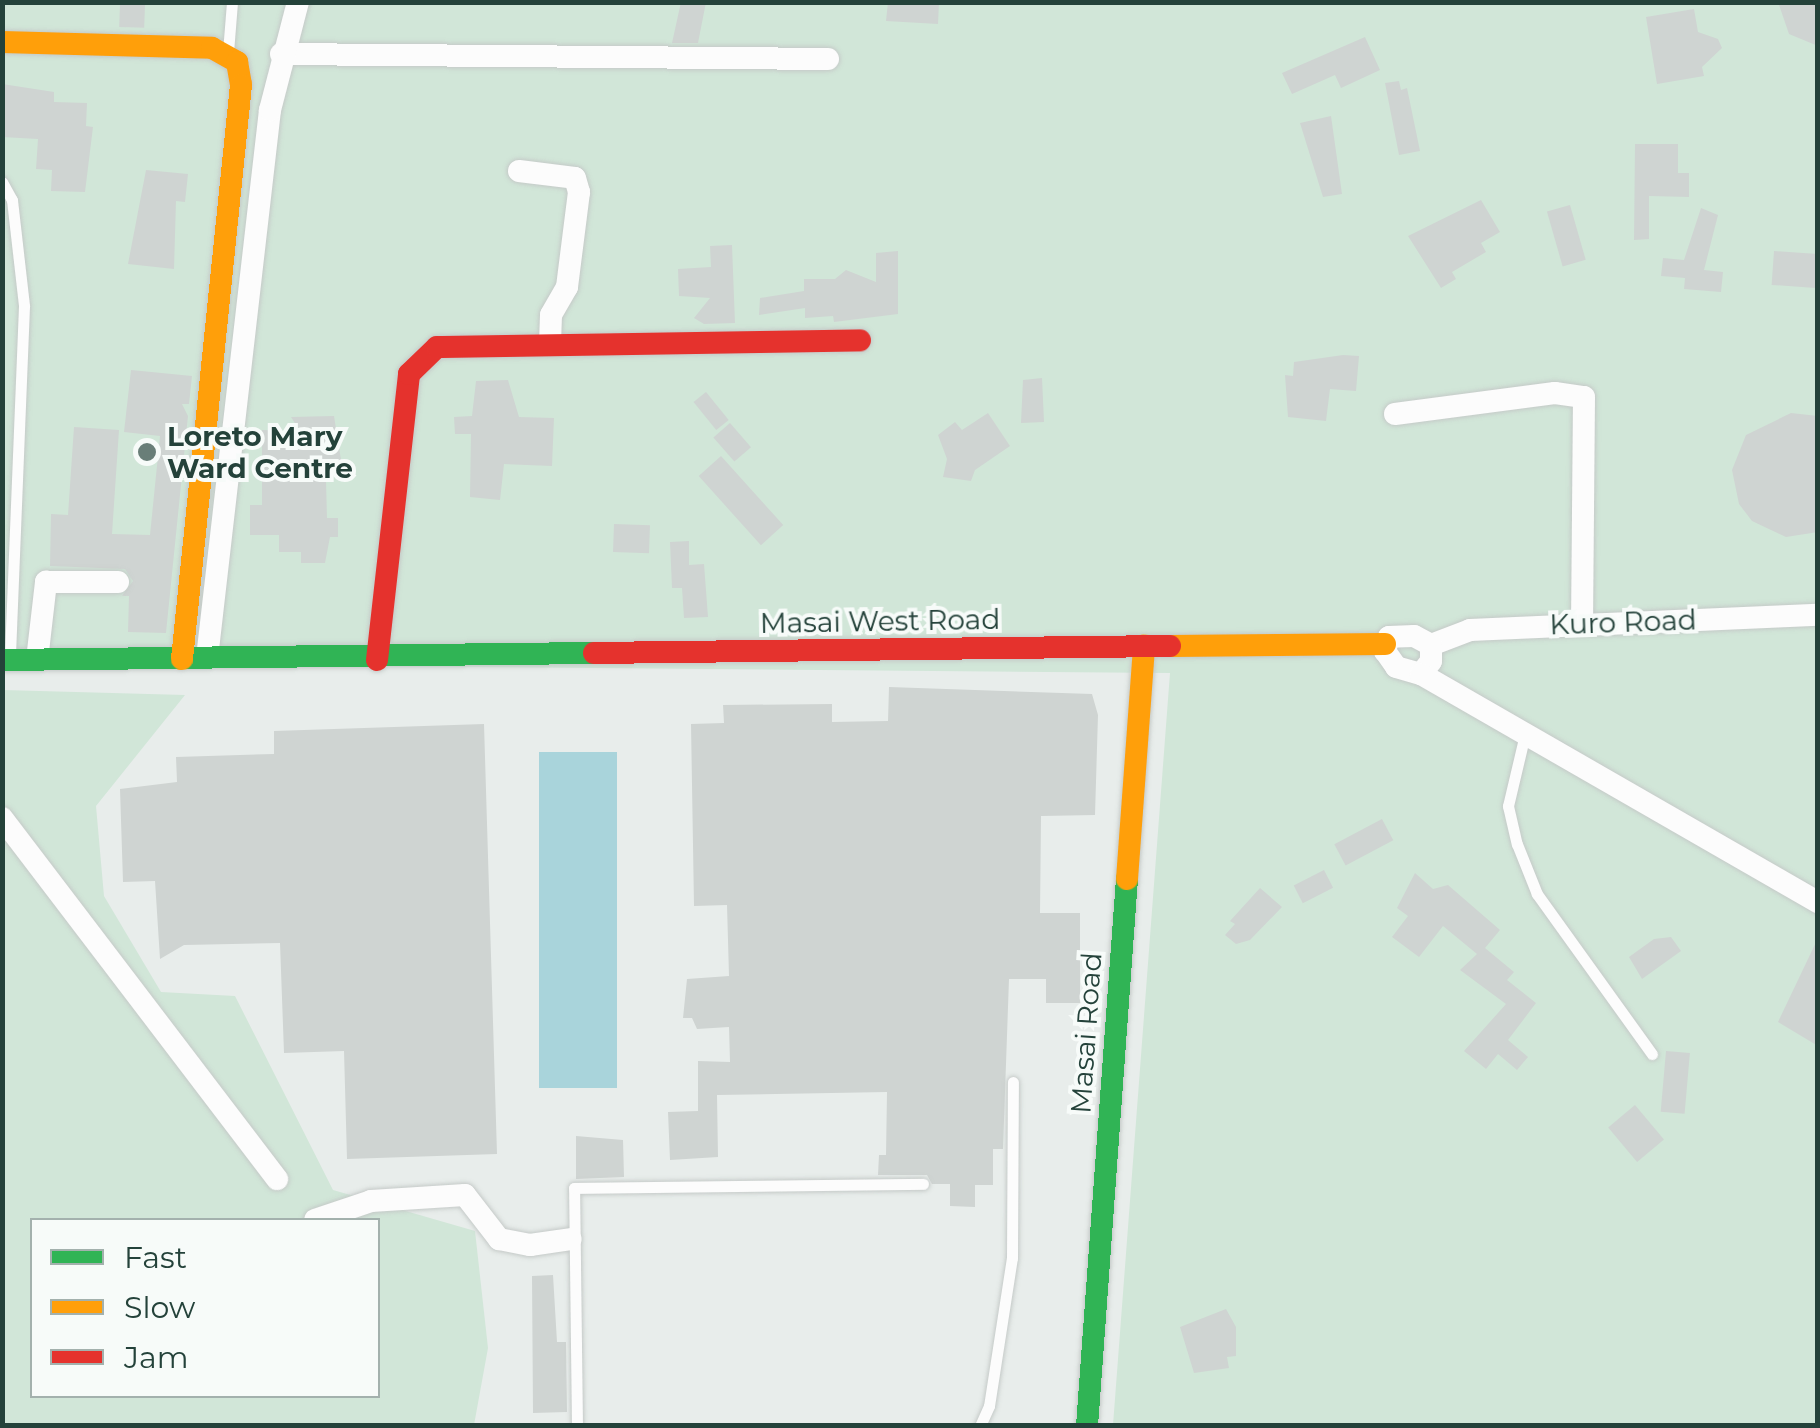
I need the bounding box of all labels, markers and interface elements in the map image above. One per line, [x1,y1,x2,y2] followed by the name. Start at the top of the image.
[167,419,353,485] place label: Loreto Mary Ward Centre
[136,441,158,463] marker: Loreto Mary Ward Centre
[760,602,1000,640] street label: Masai West Road
[1549,603,1697,641] street label: Kuro Road
[1064,951,1108,1115] street label: Masai Road
[30,1218,380,1398] legend
[124,1239,187,1276] text: Fast
[124,1289,195,1326] text: Slow
[124,1339,189,1376] text: Jam

